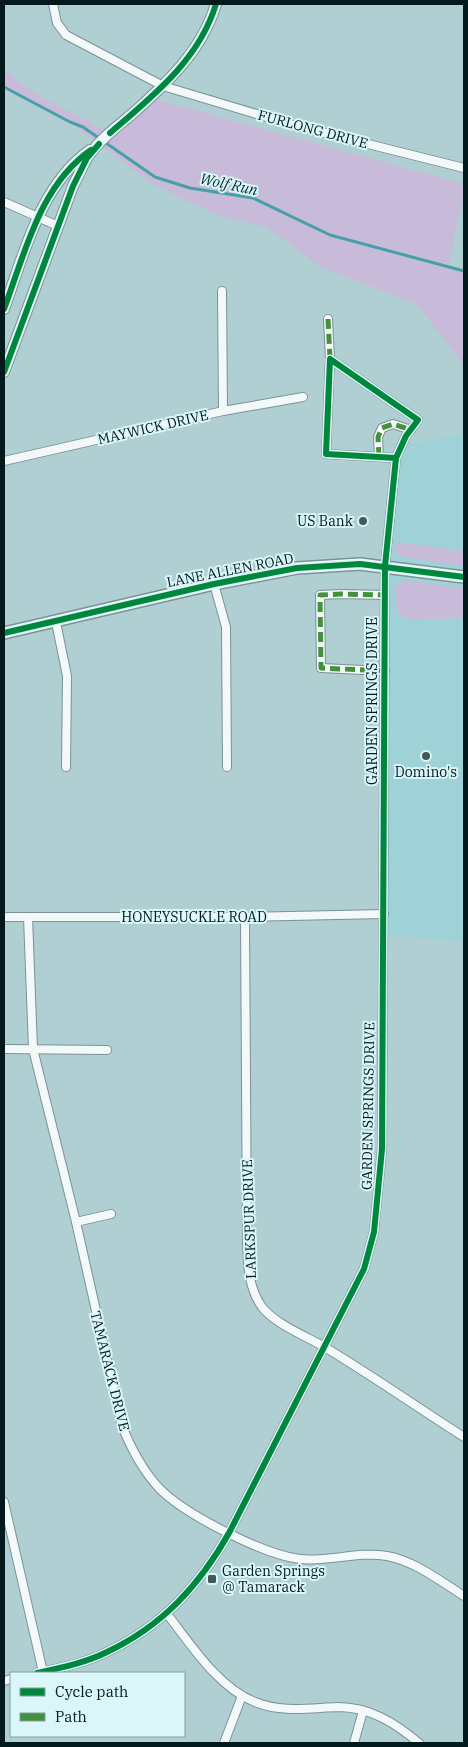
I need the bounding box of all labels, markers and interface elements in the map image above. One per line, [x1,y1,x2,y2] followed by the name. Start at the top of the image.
[256,106,370,152] street label: FURLONG DRIVE
[198,169,260,199] water label: Wolf Run
[96,406,210,448] street label: MAYWICK DRIVE
[297,512,354,530] place label: US Bank
[357,515,369,527] marker: US Bank
[165,549,295,591] street label: LANE ALLEN ROAD
[363,617,381,785] street label: GARDEN SPRINGS DRIVE
[420,750,432,762] marker: Domino's
[395,763,457,781] place label: Domino's
[121,908,267,926] street label: HONEYSUCKLE ROAD
[358,1022,378,1190] street label: GARDEN SPRINGS DRIVE
[238,1159,260,1279] street label: LARKSPUR DRIVE
[86,1309,134,1433] street label: TAMARACK DRIVE
[222,1562,325,1596] place label: Garden Springs @ Tamarack
[206,1573,218,1585] marker: Garden Springs @ Tamarack
[10,1672,185,1737] legend
[55,1682,128,1701] text: Cycle path
[55,1707,87,1726] text: Path

